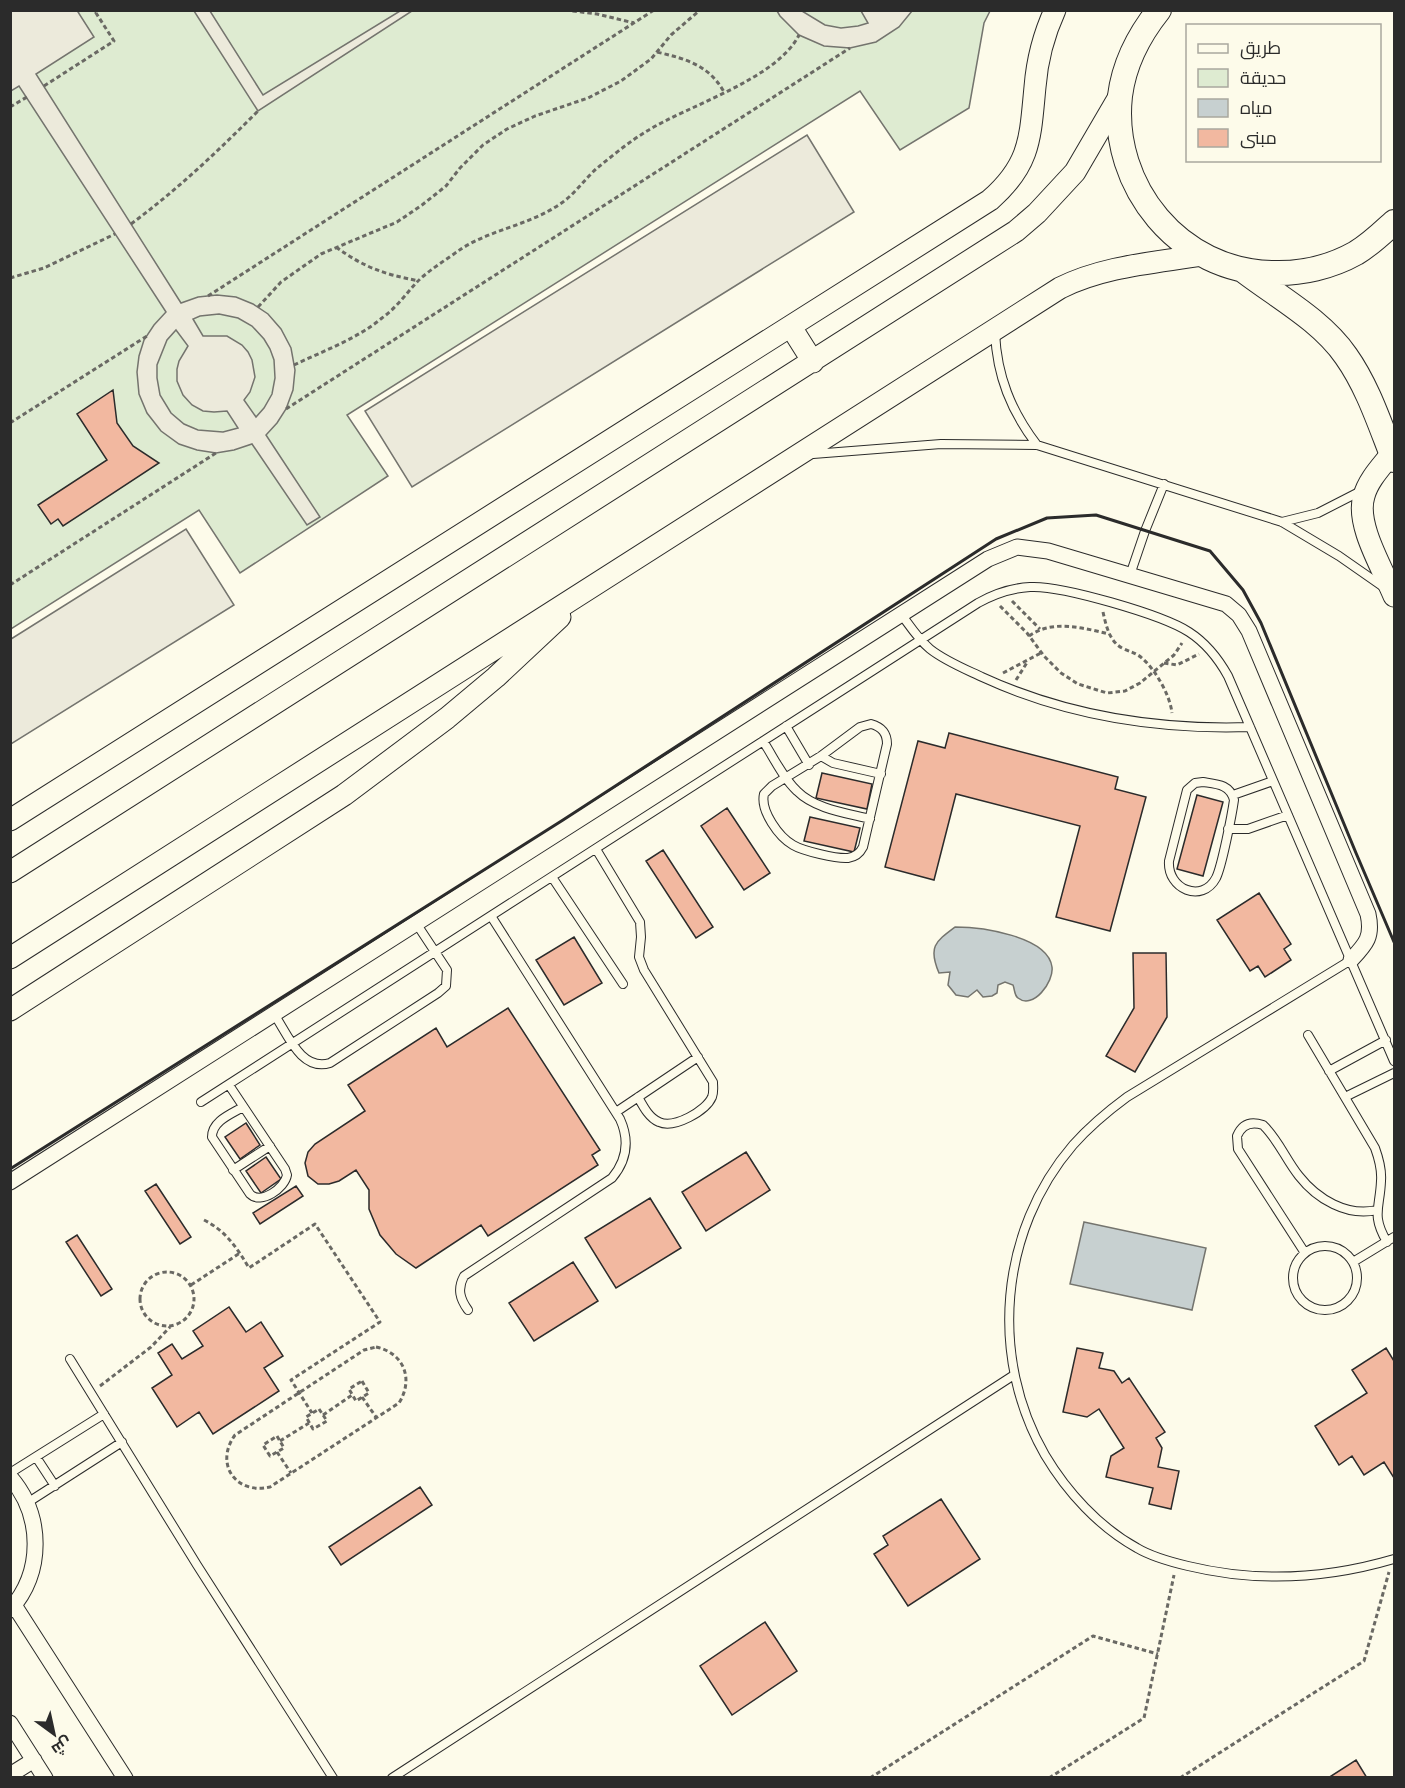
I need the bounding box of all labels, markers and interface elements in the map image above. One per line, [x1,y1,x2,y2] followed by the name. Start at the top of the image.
[1186,24,1381,162] legend
[1240,37,1281,60] text: طريق
[1240,67,1286,88] text: حديقة
[1240,97,1273,118] text: مياه
[1240,127,1277,149] text: مبنى
[24,1704,84,1764] north arrow
[48,1733,76,1760] text: ش

